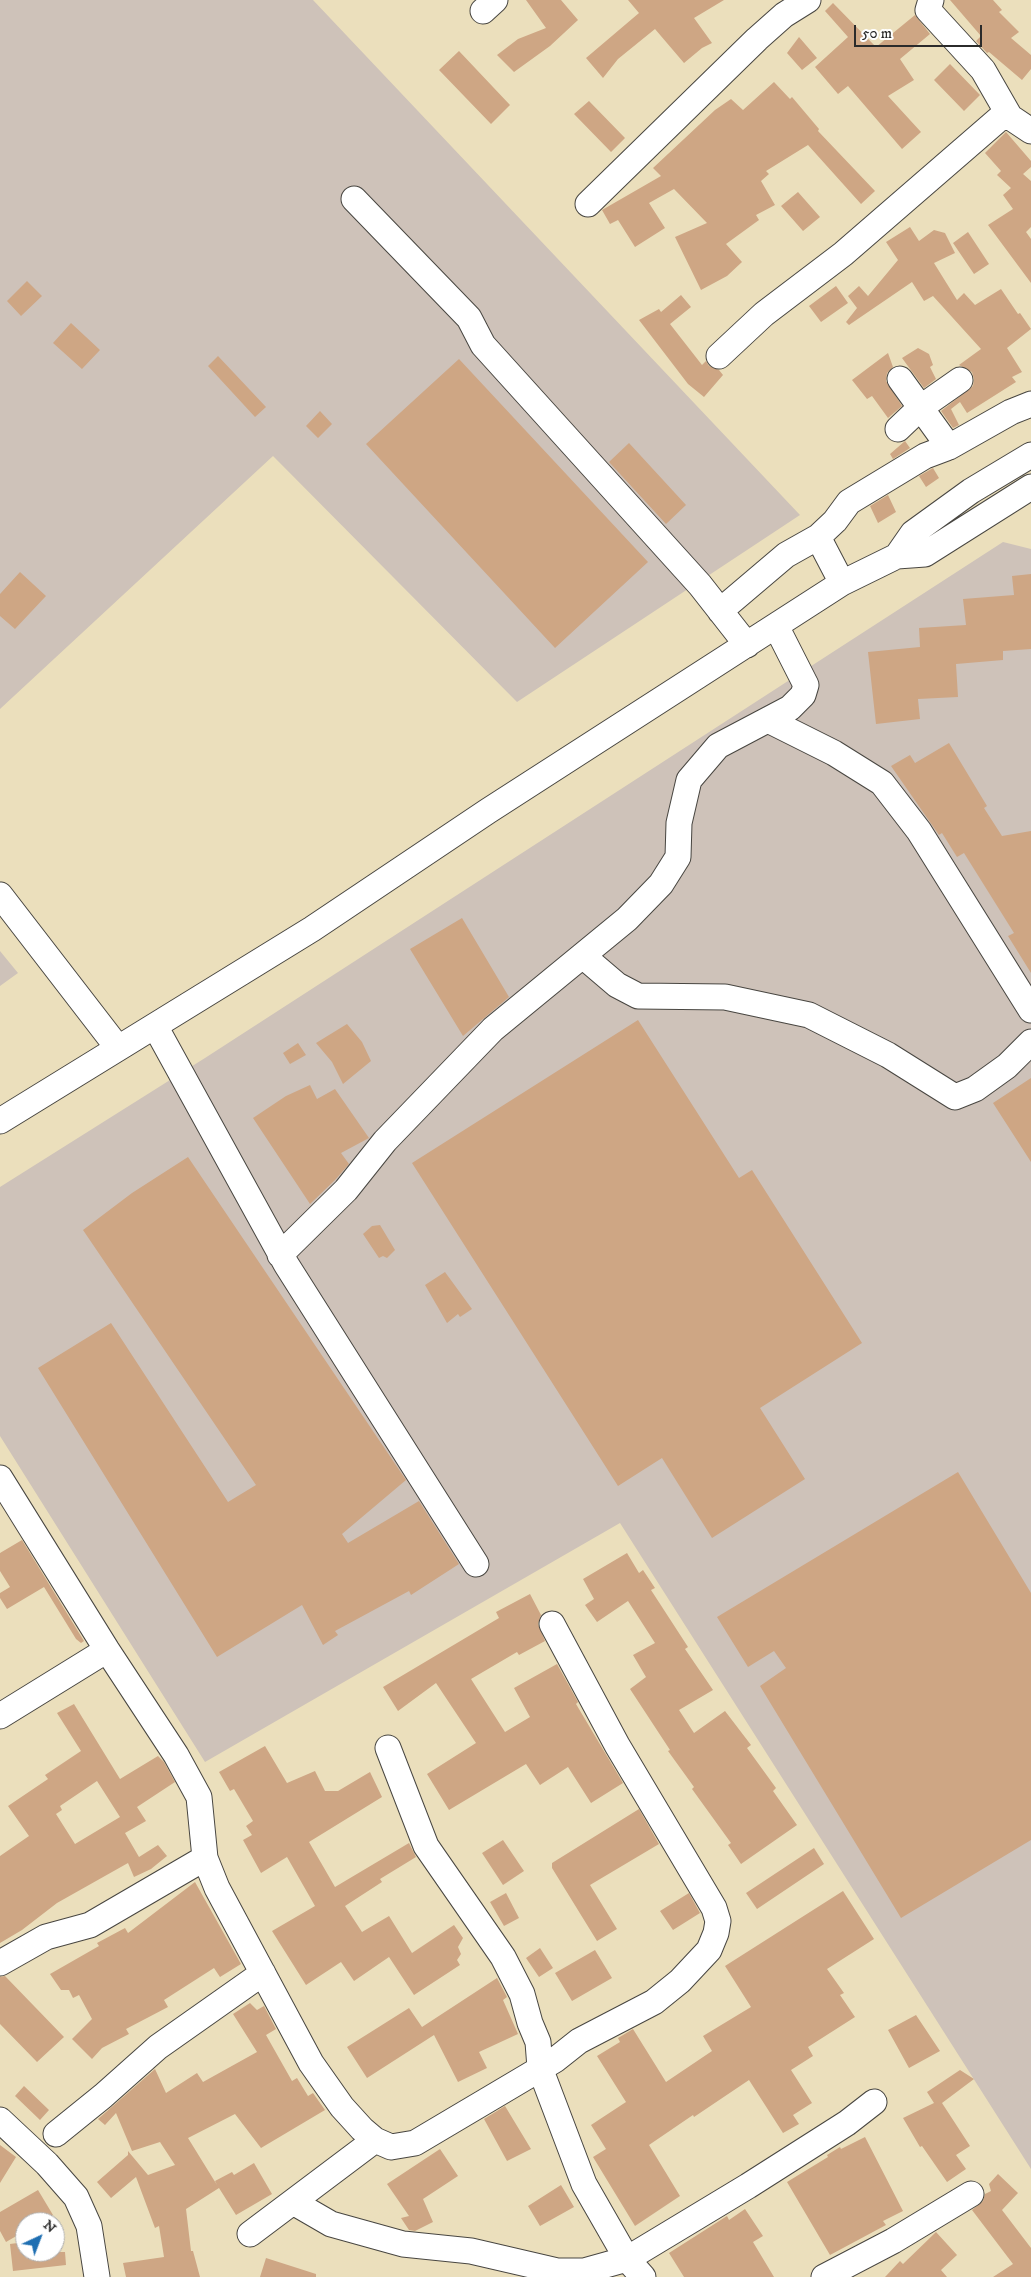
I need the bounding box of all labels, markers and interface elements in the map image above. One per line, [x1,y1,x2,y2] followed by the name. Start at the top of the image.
[856,15,984,47] scale bar
[862,24,892,43] text: 50 m
[15,2212,65,2262] north arrow
[39,2216,60,2237] text: N

